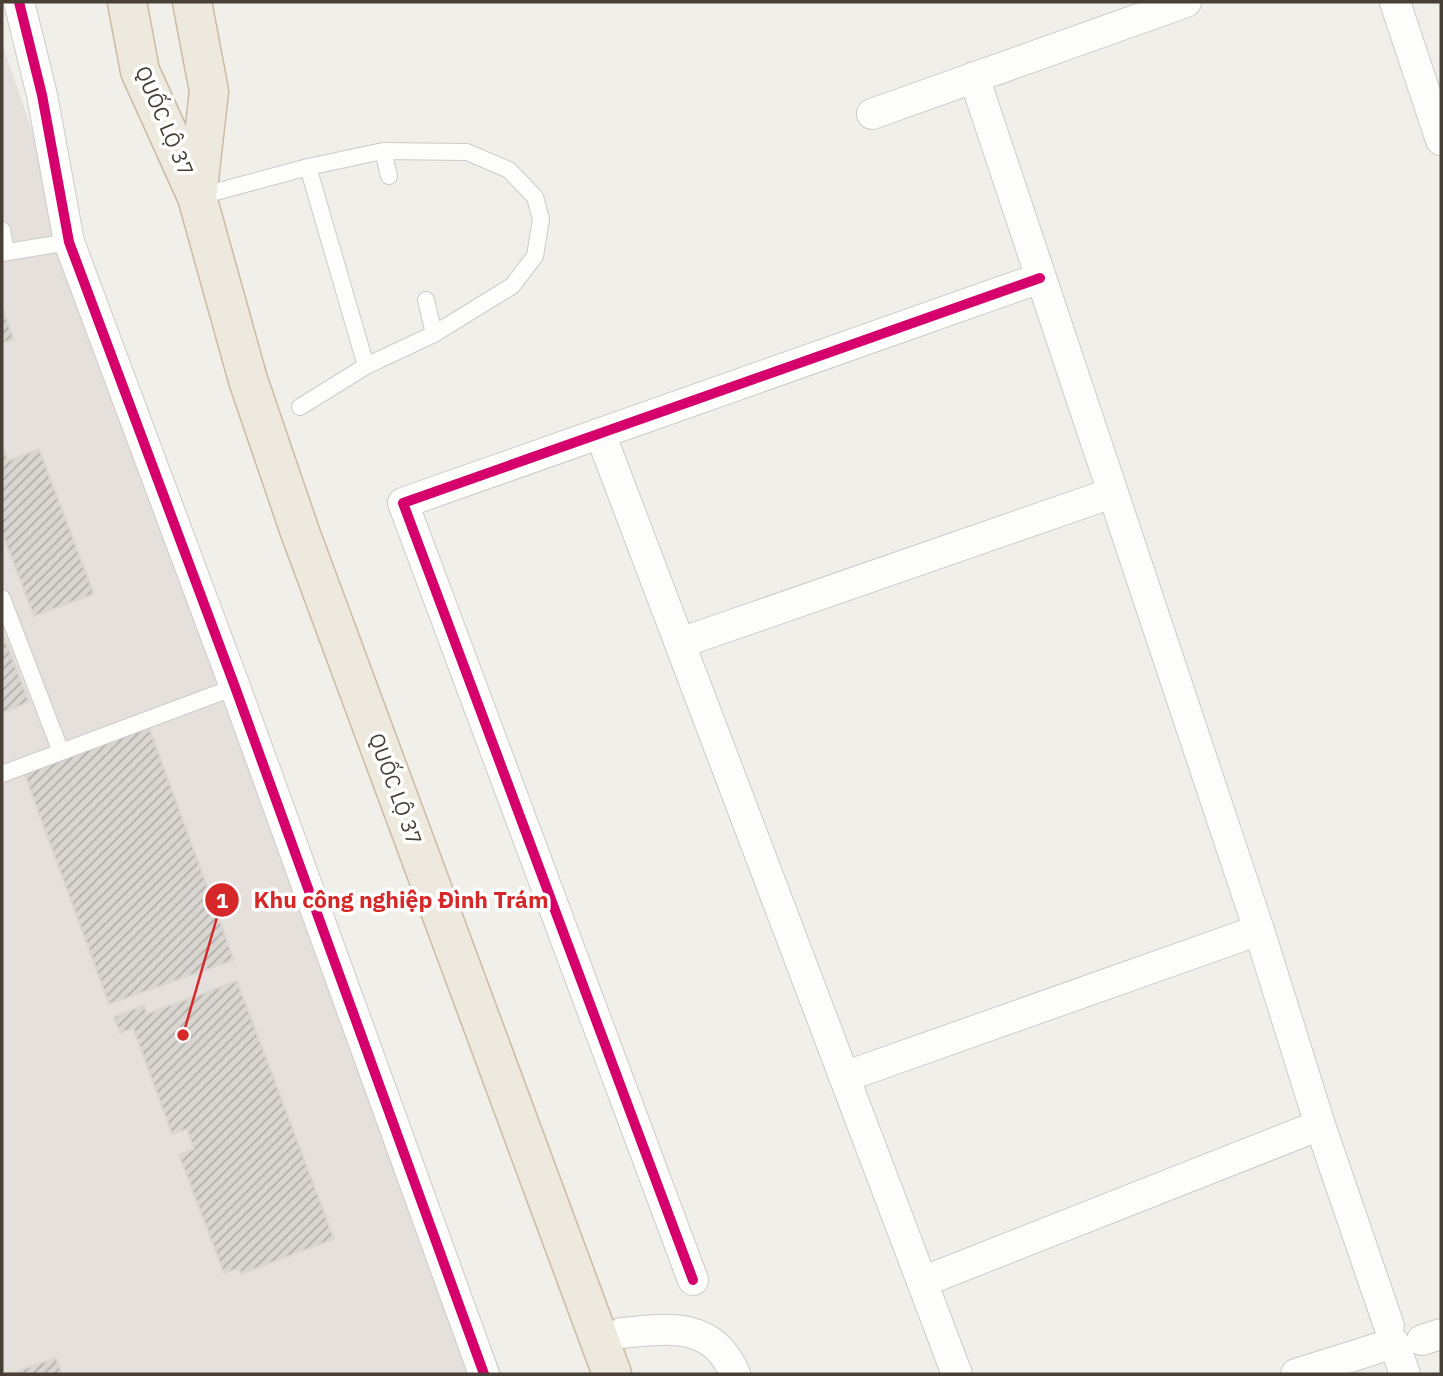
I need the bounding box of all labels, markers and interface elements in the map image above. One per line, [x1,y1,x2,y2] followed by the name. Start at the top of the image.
[129,61,202,180] street label: QUỐC LỘ 37
[363,729,430,848] street label: QUỐC LỘ 37
[204,878,562,922] callout: Khu công nghiệp Đình Trám
[253,884,549,914] text: Khu công nghiệp Đình Trám
[216,886,229,914] text: 1

